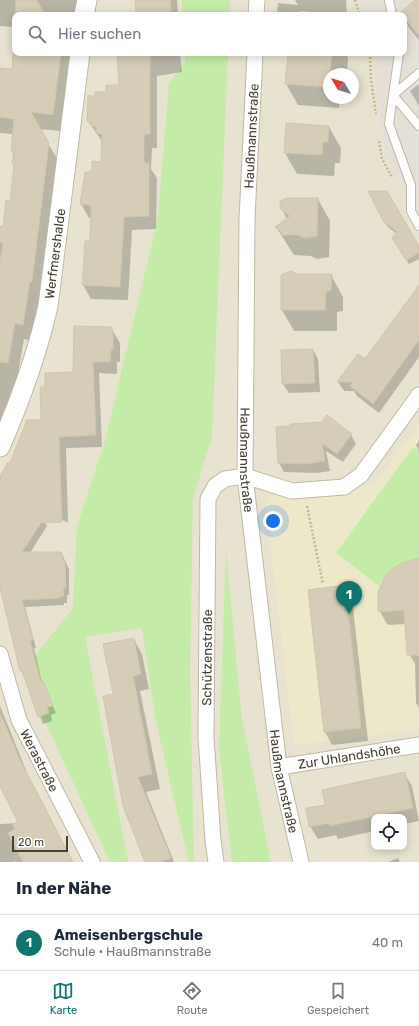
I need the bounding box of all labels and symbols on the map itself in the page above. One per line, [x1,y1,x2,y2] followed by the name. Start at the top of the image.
[323,68,359,104] north arrow
[241,83,262,189] street label: Haußmannstraße
[42,207,68,300] street label: Werfmershalde
[237,407,256,513] street label: Haußmannstraße
[263,511,283,531] your location
[336,581,362,614] pin: 1
[199,609,215,706] street label: Schützenstraße
[17,727,62,794] street label: Werastraße
[267,729,301,834] street label: Haußmannstraße
[297,741,402,772] street label: Zur Uhlandshöhe
[12,834,68,853] scale bar

